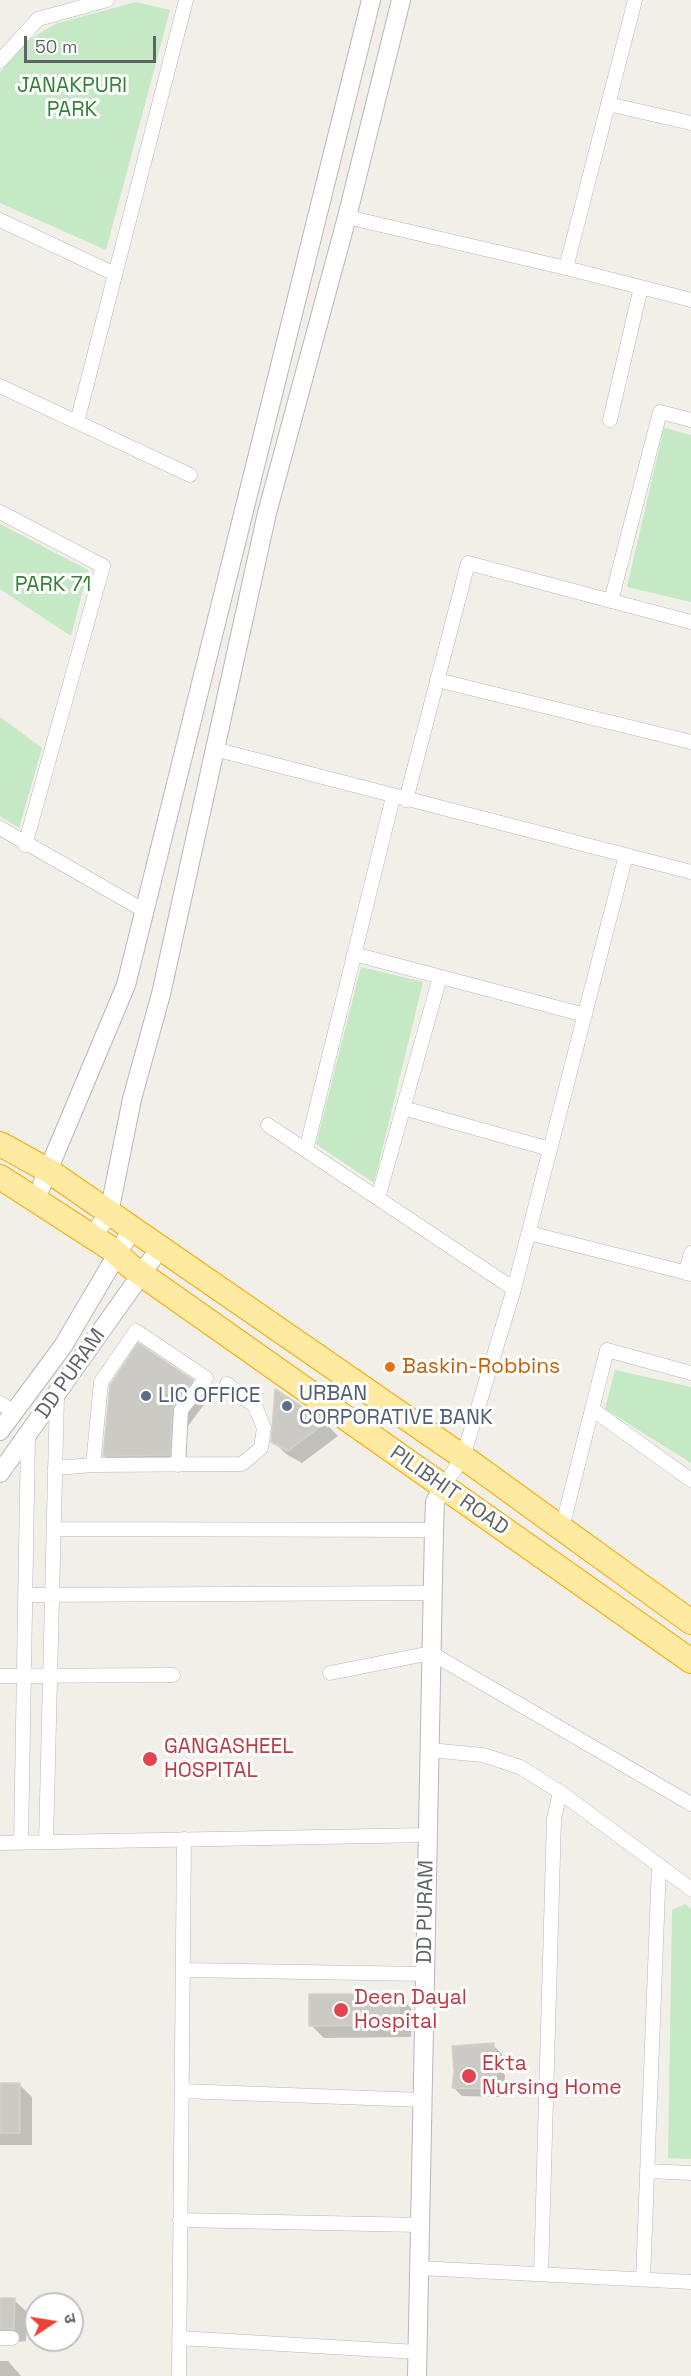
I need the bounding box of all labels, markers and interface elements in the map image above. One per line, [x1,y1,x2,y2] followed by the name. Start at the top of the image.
[27,24,159,62] scale bar
[35,35,77,58] text: 50 m
[17,73,127,123] park label: JANAKPURI PARK
[15,572,91,598] park label: PARK 71
[31,1324,111,1424] street label: DD PURAM
[402,1354,560,1380] place label: Baskin-Robbins
[383,1360,397,1374] marker: Baskin-Robbins
[299,1381,493,1431] place label: URBAN CORPORATIVE BANK
[158,1383,261,1409] place label: LIC OFFICE
[139,1389,153,1403] marker: LIC OFFICE
[280,1399,294,1413] marker: URBAN CORPORATIVE BANK
[385,1441,513,1541] street label: PILIBHIT ROAD
[164,1734,294,1784] place label: GANGASHEEL HOSPITAL
[141,1750,159,1768] marker: GANGASHEEL HOSPITAL
[412,1860,440,1964] street label: DD PURAM
[354,1985,467,2035] place label: Deen Dayal Hospital
[332,2001,350,2019] marker: Deen Dayal Hospital
[482,2051,622,2101] place label: Ekta Nursing Home
[460,2067,478,2085] marker: Ekta Nursing Home
[24,2292,84,2352] north arrow
[59,2312,81,2325] text: उ

